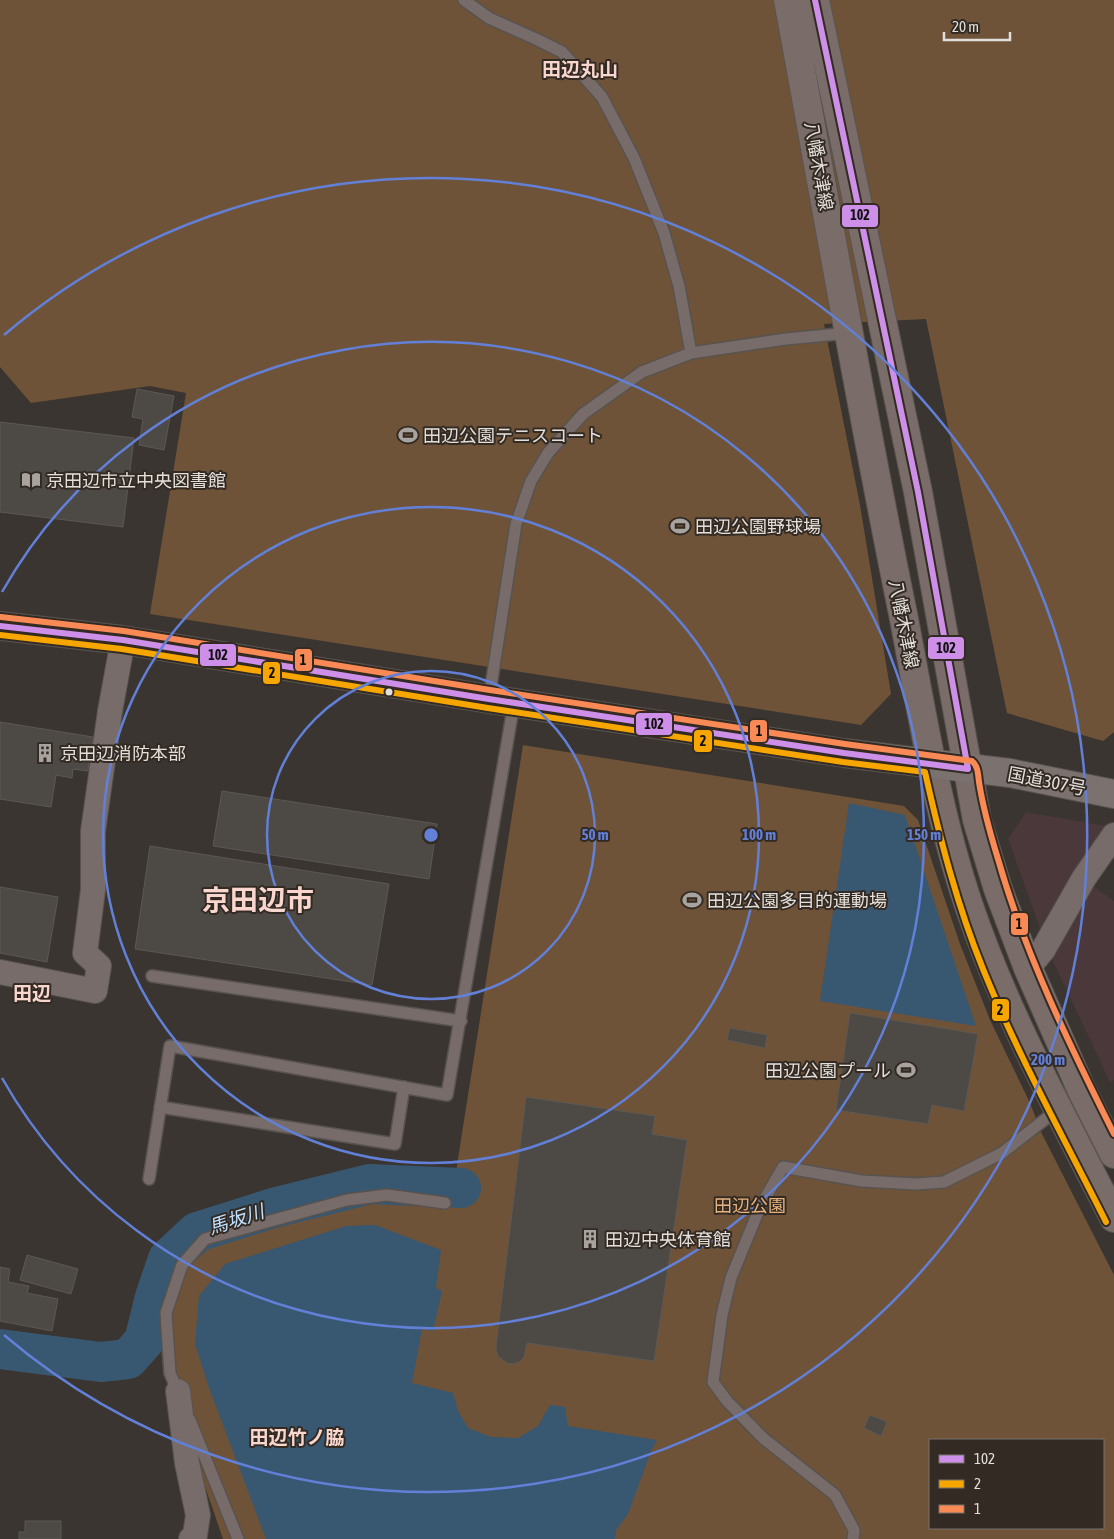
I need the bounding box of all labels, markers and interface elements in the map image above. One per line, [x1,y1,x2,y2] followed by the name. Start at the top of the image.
[944,10,1010,42] scale bar
[952,18,979,35] text: 20 m
[542,58,618,80] district label: 田辺丸山
[801,120,837,212] street label: 八幡木津線
[841,204,879,228] line badge: 102
[850,207,870,223] text: 102
[397,424,419,446] sports icon: 田辺公園テニスコート
[423,425,603,446] place label: 田辺公園テニスコート
[20,469,42,491] library icon: 京田辺市立中央図書館
[46,470,226,491] place label: 京田辺市立中央図書館
[669,515,691,537] sports icon: 田辺公園野球場
[695,516,821,537] place label: 田辺公園野球場
[885,578,923,670] street label: 八幡木津線
[927,636,965,660] line badge: 102
[936,640,956,656] text: 102
[199,643,237,667] line badge: 102
[208,647,228,663] text: 102
[294,648,313,672] line badge: 1
[300,652,307,668] text: 1
[262,661,281,685] line badge: 2
[269,665,276,681] text: 2
[384,687,394,697] unlabelled marker
[635,712,673,736] line badge: 102
[644,716,664,732] text: 102
[749,719,768,743] line badge: 1
[756,723,763,739] text: 1
[693,729,713,753] line badge: 2
[700,733,707,749] text: 2
[34,742,56,764] building icon: 京田辺消防本部
[60,743,186,764] place label: 京田辺消防本部
[1006,763,1088,799] street label: 国道307号
[422,826,440,844] centre of rings
[582,826,609,843] text: 50 m
[742,826,776,843] text: 100 m
[907,826,941,843] text: 150 m
[202,884,314,916] district label: 京田辺市
[681,889,703,911] sports icon: 田辺公園多目的運動場
[707,890,887,911] place label: 田辺公園多目的運動場
[1010,912,1029,936] line badge: 1
[1016,916,1023,932] text: 1
[13,982,51,1004] district label: 田辺
[991,998,1010,1022] line badge: 2
[997,1002,1004,1018] text: 2
[1031,1051,1065,1068] text: 200 m
[895,1059,917,1081] sports icon: 田辺公園プール
[765,1060,891,1081] place label: 田辺公園プール
[714,1195,786,1216] park label: 田辺公園
[205,1199,268,1238] water label: 馬坂川
[579,1228,601,1250] building icon: 田辺中央体育館
[605,1229,731,1250] place label: 田辺中央体育館
[249,1426,345,1448] district label: 田辺竹ノ脇
[929,1439,1104,1529] legend
[974,1450,995,1467] text: 102
[974,1475,981,1492] text: 2
[974,1500,981,1517] text: 1

